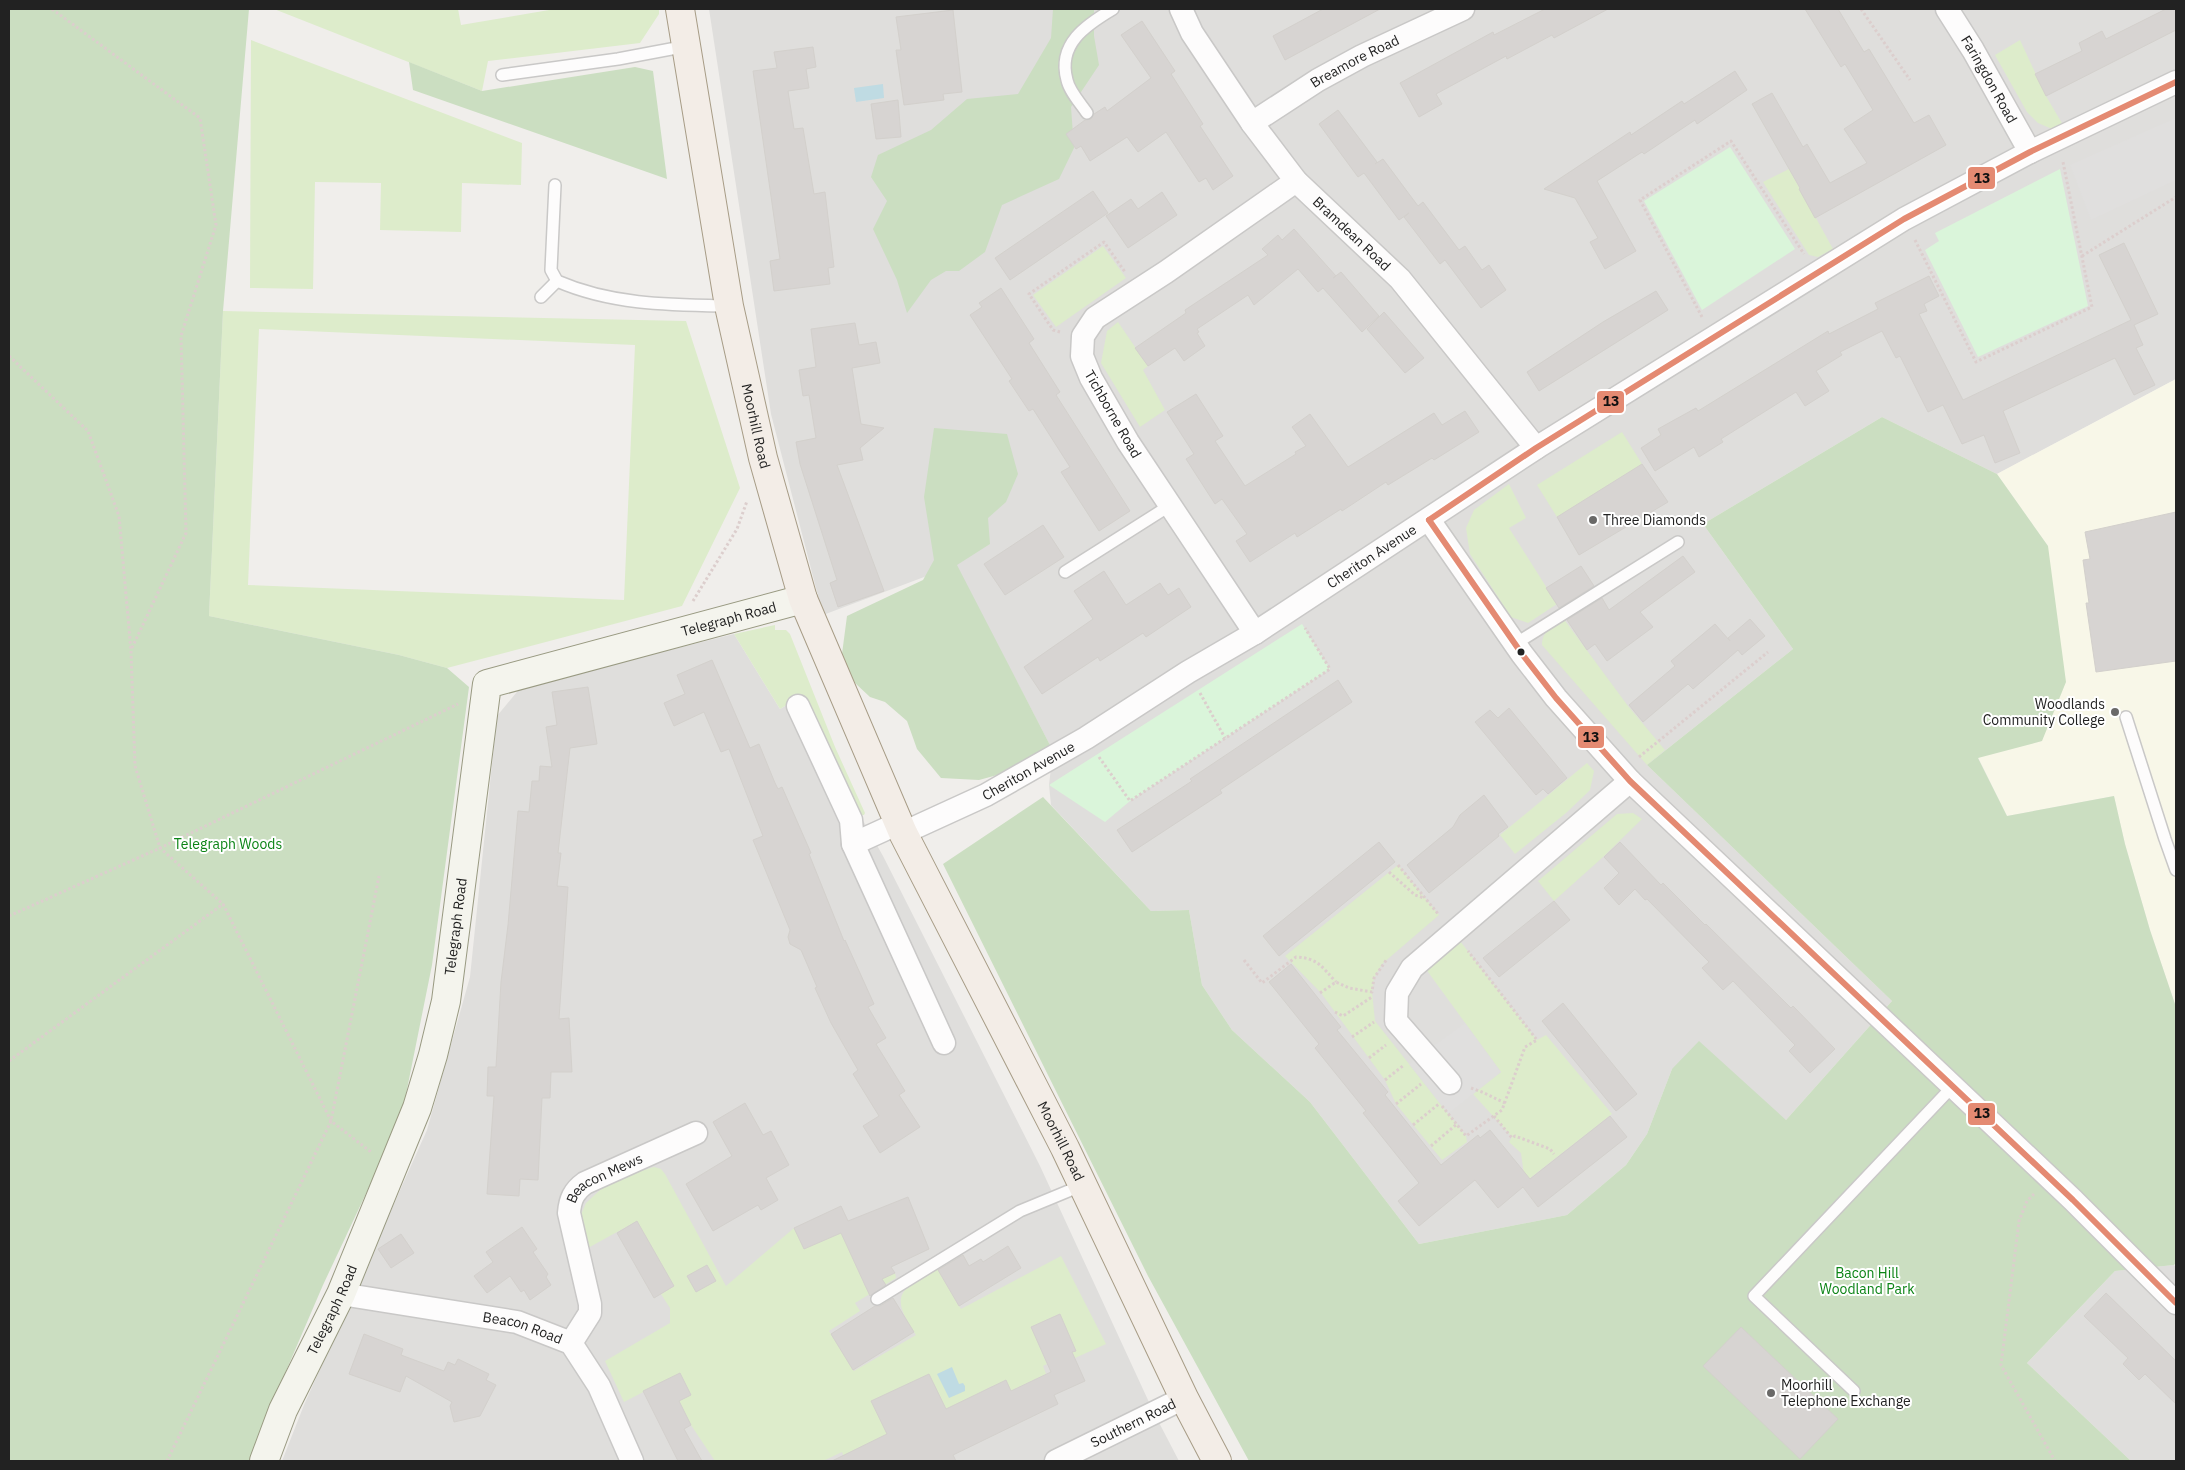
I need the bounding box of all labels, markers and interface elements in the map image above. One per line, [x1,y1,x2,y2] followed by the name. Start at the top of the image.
[1307,31,1402,92] street label: Breamore Road
[1957,32,2021,126] street label: Faringdon Road
[1967,166,1996,190] line badge: 13
[1974,169,1990,187] text: 13
[1309,192,1395,275] street label: Bramdean Road
[1081,367,1145,461] street label: Tichborne Road
[738,382,775,471] street label: Moorhill Road
[1596,390,1625,414] line badge: 13
[1603,392,1619,410] text: 13
[1603,511,1706,529] place label: Three Diamonds
[1587,514,1599,526] marker: Three Diamonds
[1323,520,1420,592] street label: Cheriton Avenue
[679,598,778,640] street label: Telegraph Road
[1516,647,1526,657] unlabelled marker
[1983,695,2105,729] place label: Woodlands Community College
[2109,706,2121,718] marker: Woodlands Community College
[1577,725,1605,749] line badge: 13
[1583,728,1599,746] text: 13
[979,737,1078,804] street label: Cheriton Avenue
[174,835,282,853] park label: Telegraph Woods
[440,877,471,976] street label: Telegraph Road
[1033,1098,1088,1184] street label: Moorhill Road
[1967,1102,1996,1126] line badge: 13
[1974,1104,1990,1122] text: 13
[562,1149,646,1206] street label: Beacon Mews
[303,1262,361,1358] street label: Telegraph Road
[1819,1264,1915,1298] park label: Bacon Hill Woodland Park
[481,1308,565,1348] street label: Beacon Road
[1781,1376,1911,1410] place label: Moorhill Telephone Exchange
[1765,1387,1777,1399] marker: Moorhill Telephone Exchange
[1087,1394,1179,1452] street label: Southern Road

